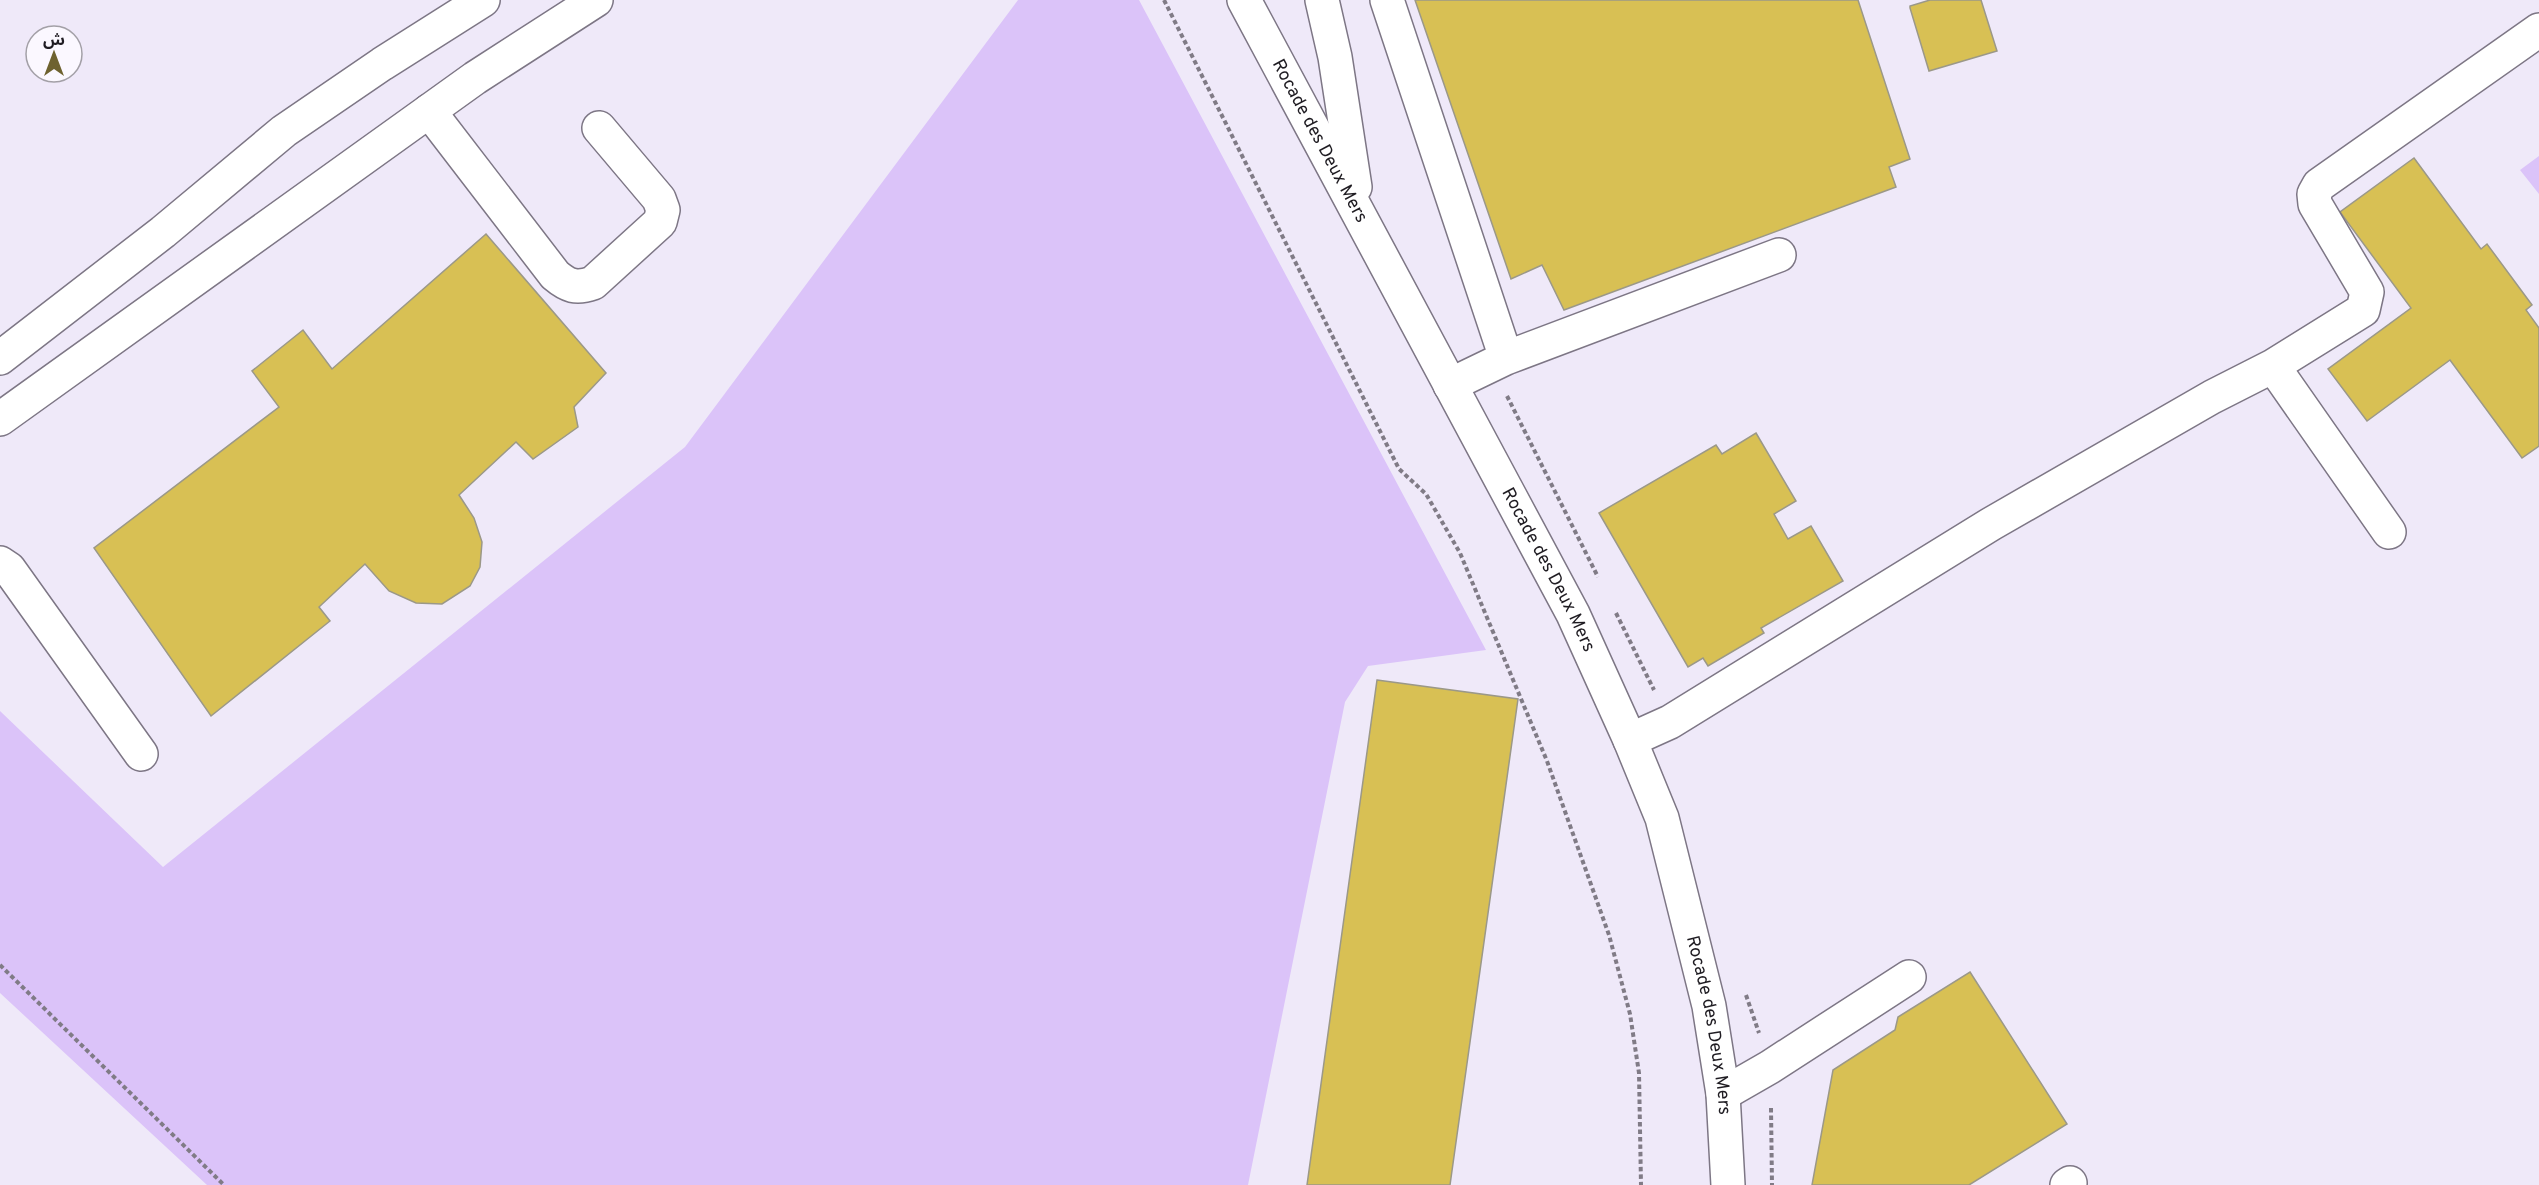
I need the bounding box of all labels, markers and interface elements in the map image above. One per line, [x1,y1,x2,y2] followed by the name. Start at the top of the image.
[24,24,84,84] north arrow
[43,31,65,51] text: ش
[1266,55,1373,227] street label: Rocade des Deux Mers
[1496,484,1600,656] street label: Rocade des Deux Mers
[1680,933,1736,1116] street label: Rocade des Deux Mers

